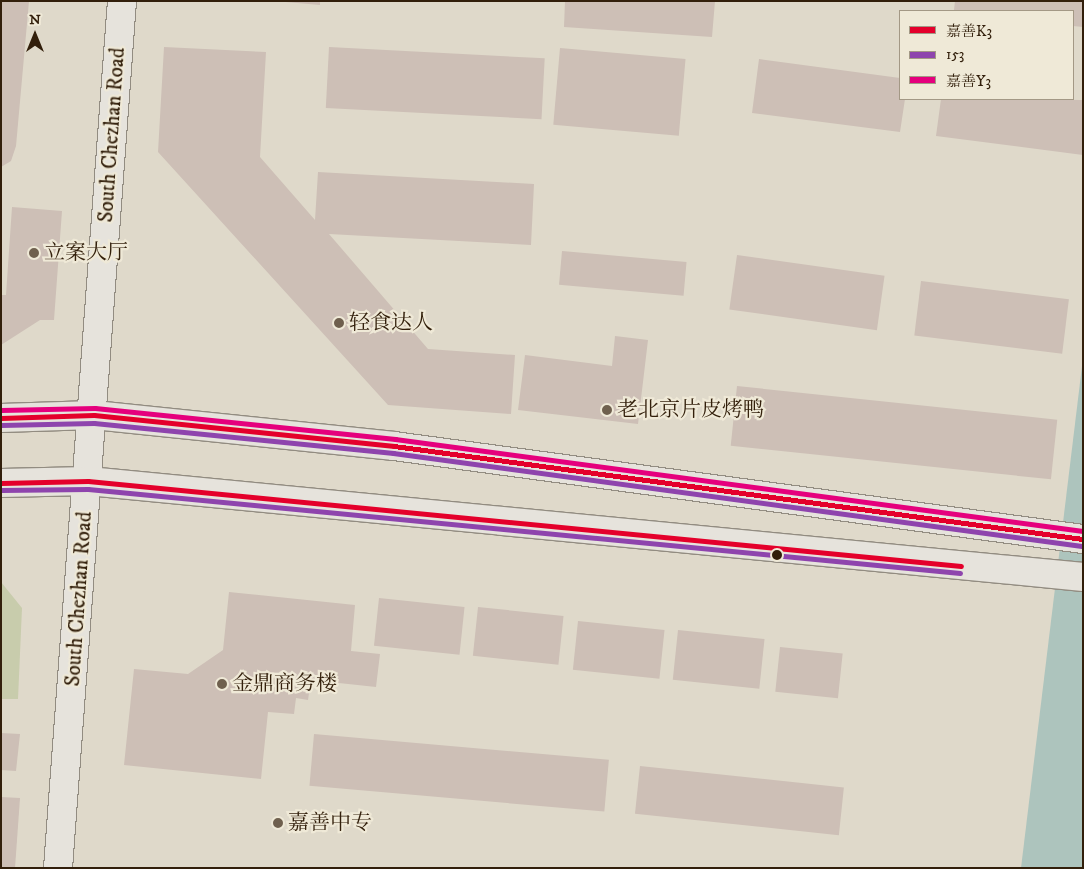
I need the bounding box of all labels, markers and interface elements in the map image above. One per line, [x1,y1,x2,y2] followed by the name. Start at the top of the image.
[10,10,60,60] north arrow
[899,10,1074,100] legend
[29,11,41,29] text: N
[946,22,992,41] text: 嘉善K3
[946,45,964,64] text: 153
[93,47,131,223] street label: South Chezhan Road
[946,72,991,91] text: 嘉善Y3
[44,240,128,266] place label: 立案大厅
[28,247,40,259] marker: 立案大厅
[349,310,433,336] place label: 轻食达人
[333,317,345,329] marker: 轻食达人
[617,397,764,423] place label: 老北京片皮烤鸭
[601,404,613,416] marker: 老北京片皮烤鸭
[60,511,98,687] street label: South Chezhan Road
[772,550,782,560] unlabelled marker
[232,671,337,697] place label: 金鼎商务楼
[216,678,228,690] marker: 金鼎商务楼
[288,810,372,836] place label: 嘉善中专
[272,817,284,829] marker: 嘉善中专

